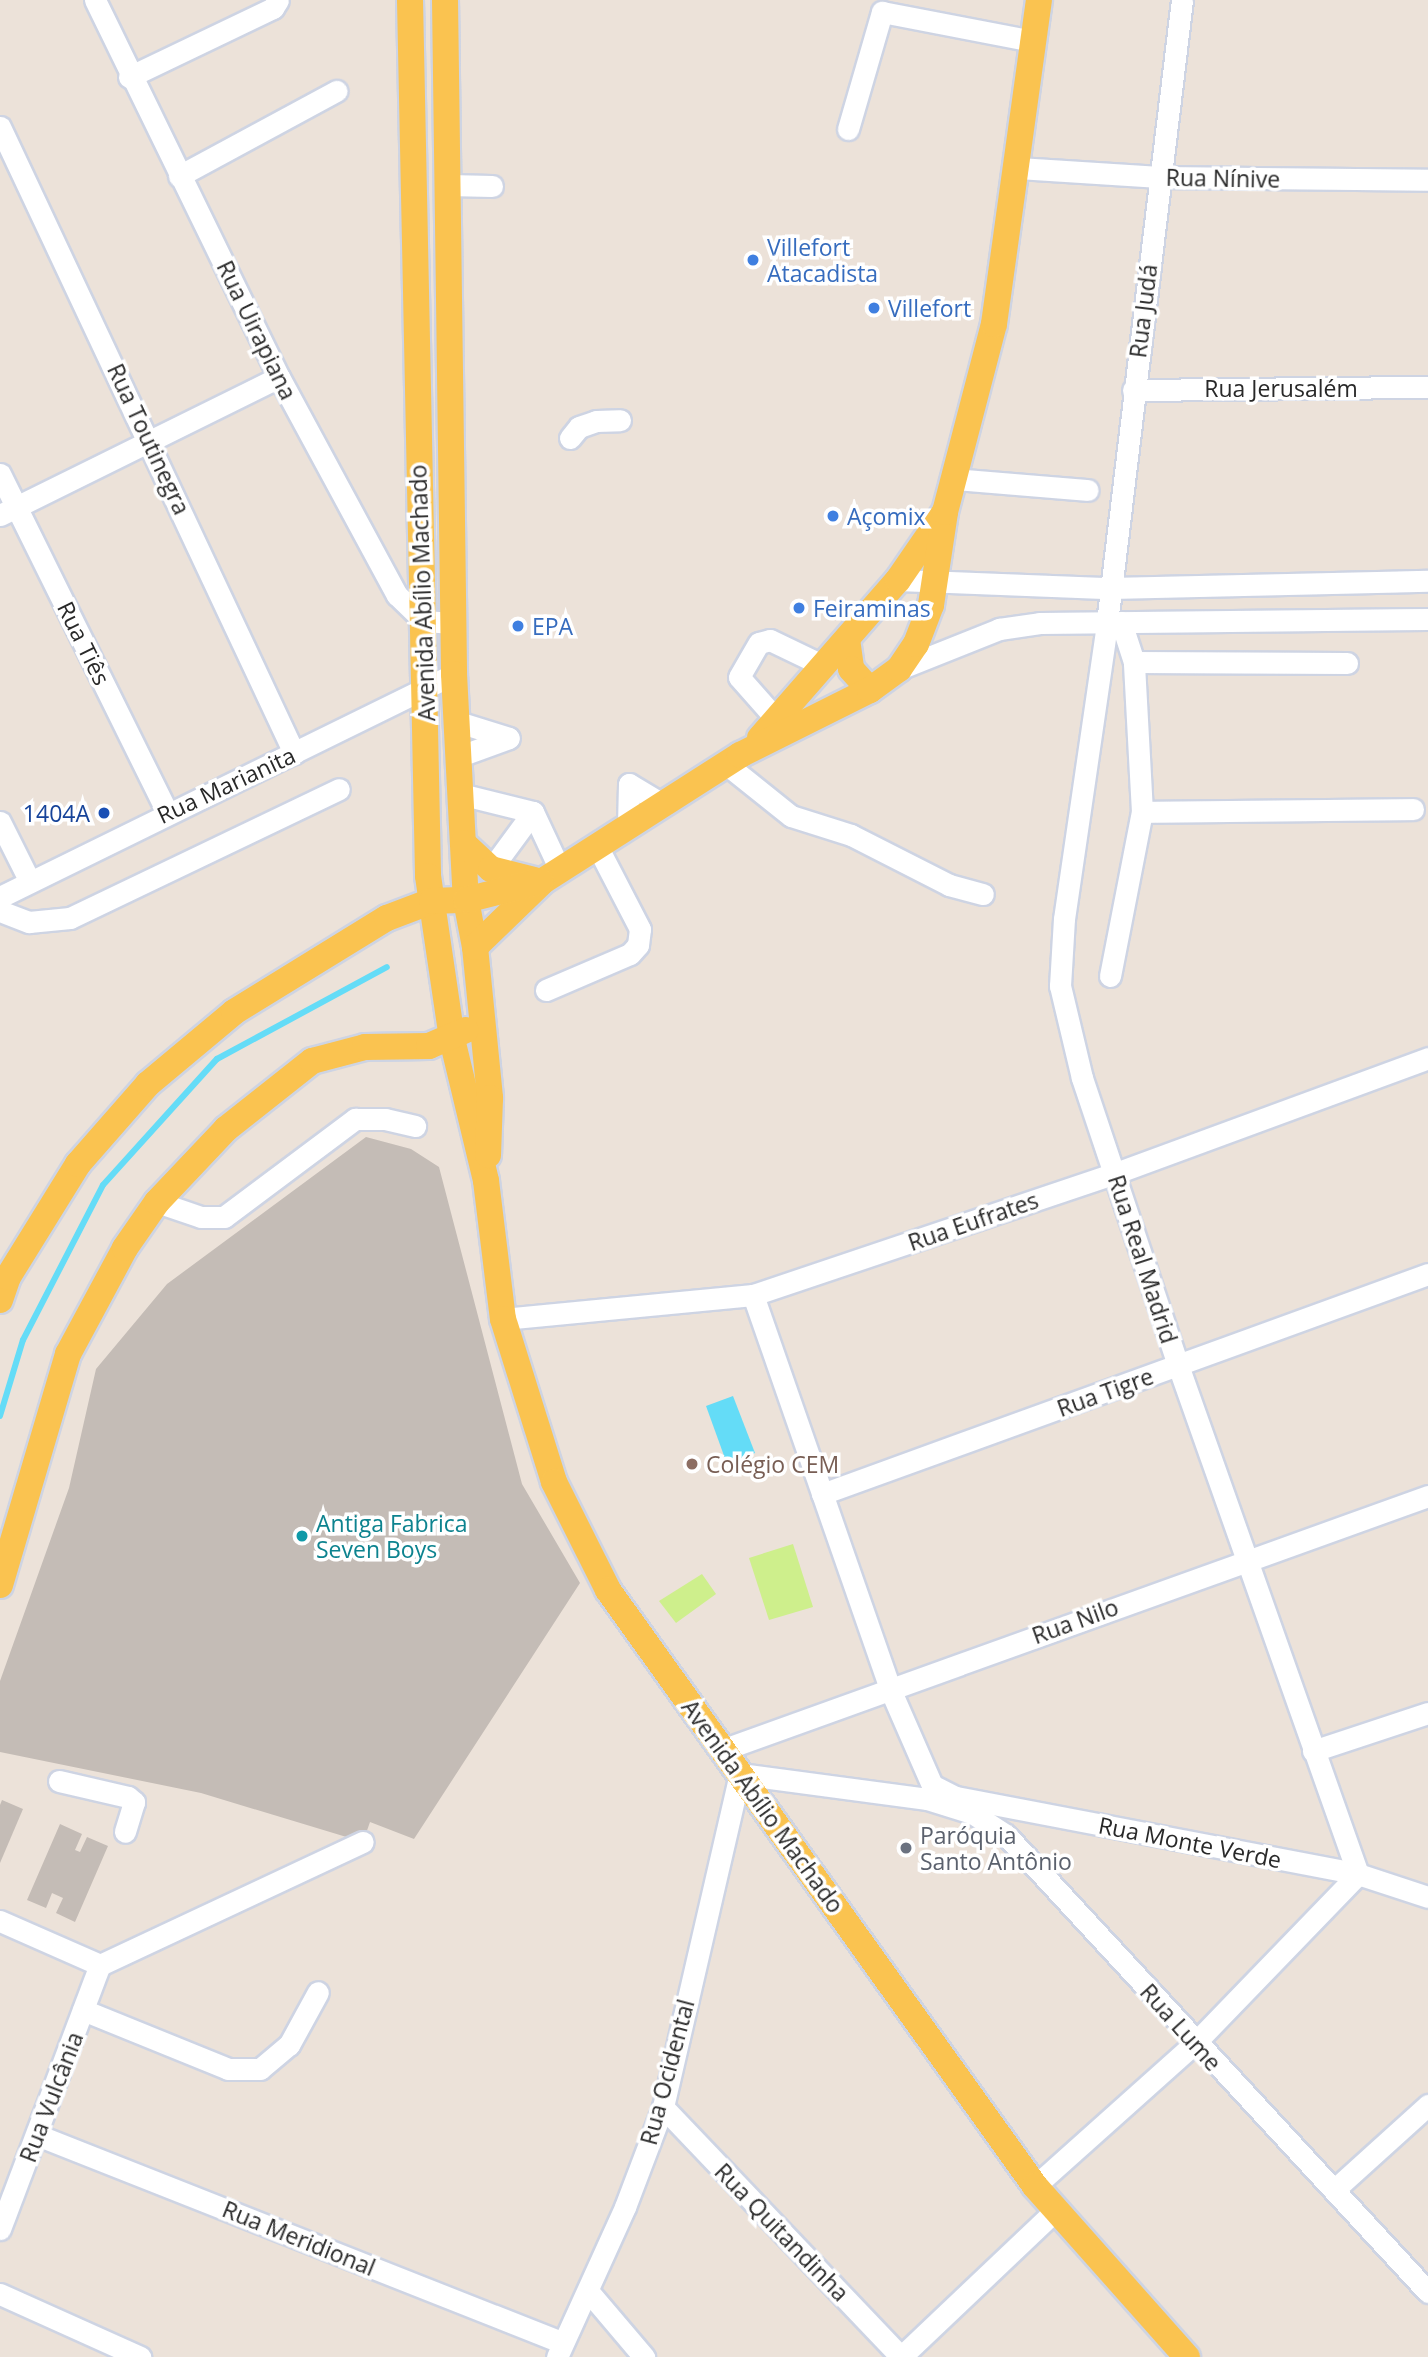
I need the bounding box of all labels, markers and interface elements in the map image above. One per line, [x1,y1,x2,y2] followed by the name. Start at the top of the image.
[1166,163,1280,193] street label: Rua Nínive
[767,233,878,287] place label: Villefort Atacadista
[745,252,761,268] marker: Villefort Atacadista
[211,256,303,404] street label: Rua Uirapiana
[1124,263,1162,359] street label: Rua Judá
[888,294,971,322] place label: Villefort
[866,300,882,316] marker: Villefort
[102,359,196,519] street label: Rua Toutinegra
[1204,374,1358,402] street label: Rua Jerusalém
[404,464,440,722] street label: Avenida Abílio Machado
[847,502,926,530] place label: Açomix
[825,508,841,524] marker: Açomix
[813,594,931,622] place label: Feiraminas
[52,597,116,689] street label: Rua Tiês
[791,600,807,616] marker: Feiraminas
[532,612,573,640] place label: EPA
[510,618,526,634] marker: EPA
[152,741,300,829] street label: Rua Marianita
[23,799,90,827] place label: 1404A
[96,805,112,821] marker: 1404A
[1103,1171,1183,1347] street label: Rua Real Madrid
[904,1186,1042,1256] street label: Rua Eufrates
[1053,1362,1157,1422] street label: Rua Tigre
[706,1450,839,1478] place label: Colégio CEM
[684,1456,700,1472] marker: Colégio CEM
[316,1509,468,1563] place label: Antiga Fabrica Seven Boys
[294,1528,310,1544] marker: Antiga Fabrica Seven Boys
[1028,1593,1122,1649] street label: Rua Nilo
[676,1694,850,1918] street label: Avenida Abílio Machado
[1096,1811,1284,1873] street label: Rua Monte Verde
[920,1821,1072,1875] place label: Paróquia Santo Antônio
[898,1840,914,1856] marker: Paróquia Santo Antônio
[1135,1978,1227,2076] street label: Rua Lume
[634,1996,700,2148] street label: Rua Ocidental
[14,2028,88,2166] street label: Rua Vulcânia
[709,2157,855,2307] street label: Rua Quitandinha
[219,2195,379,2281] street label: Rua Meridional

